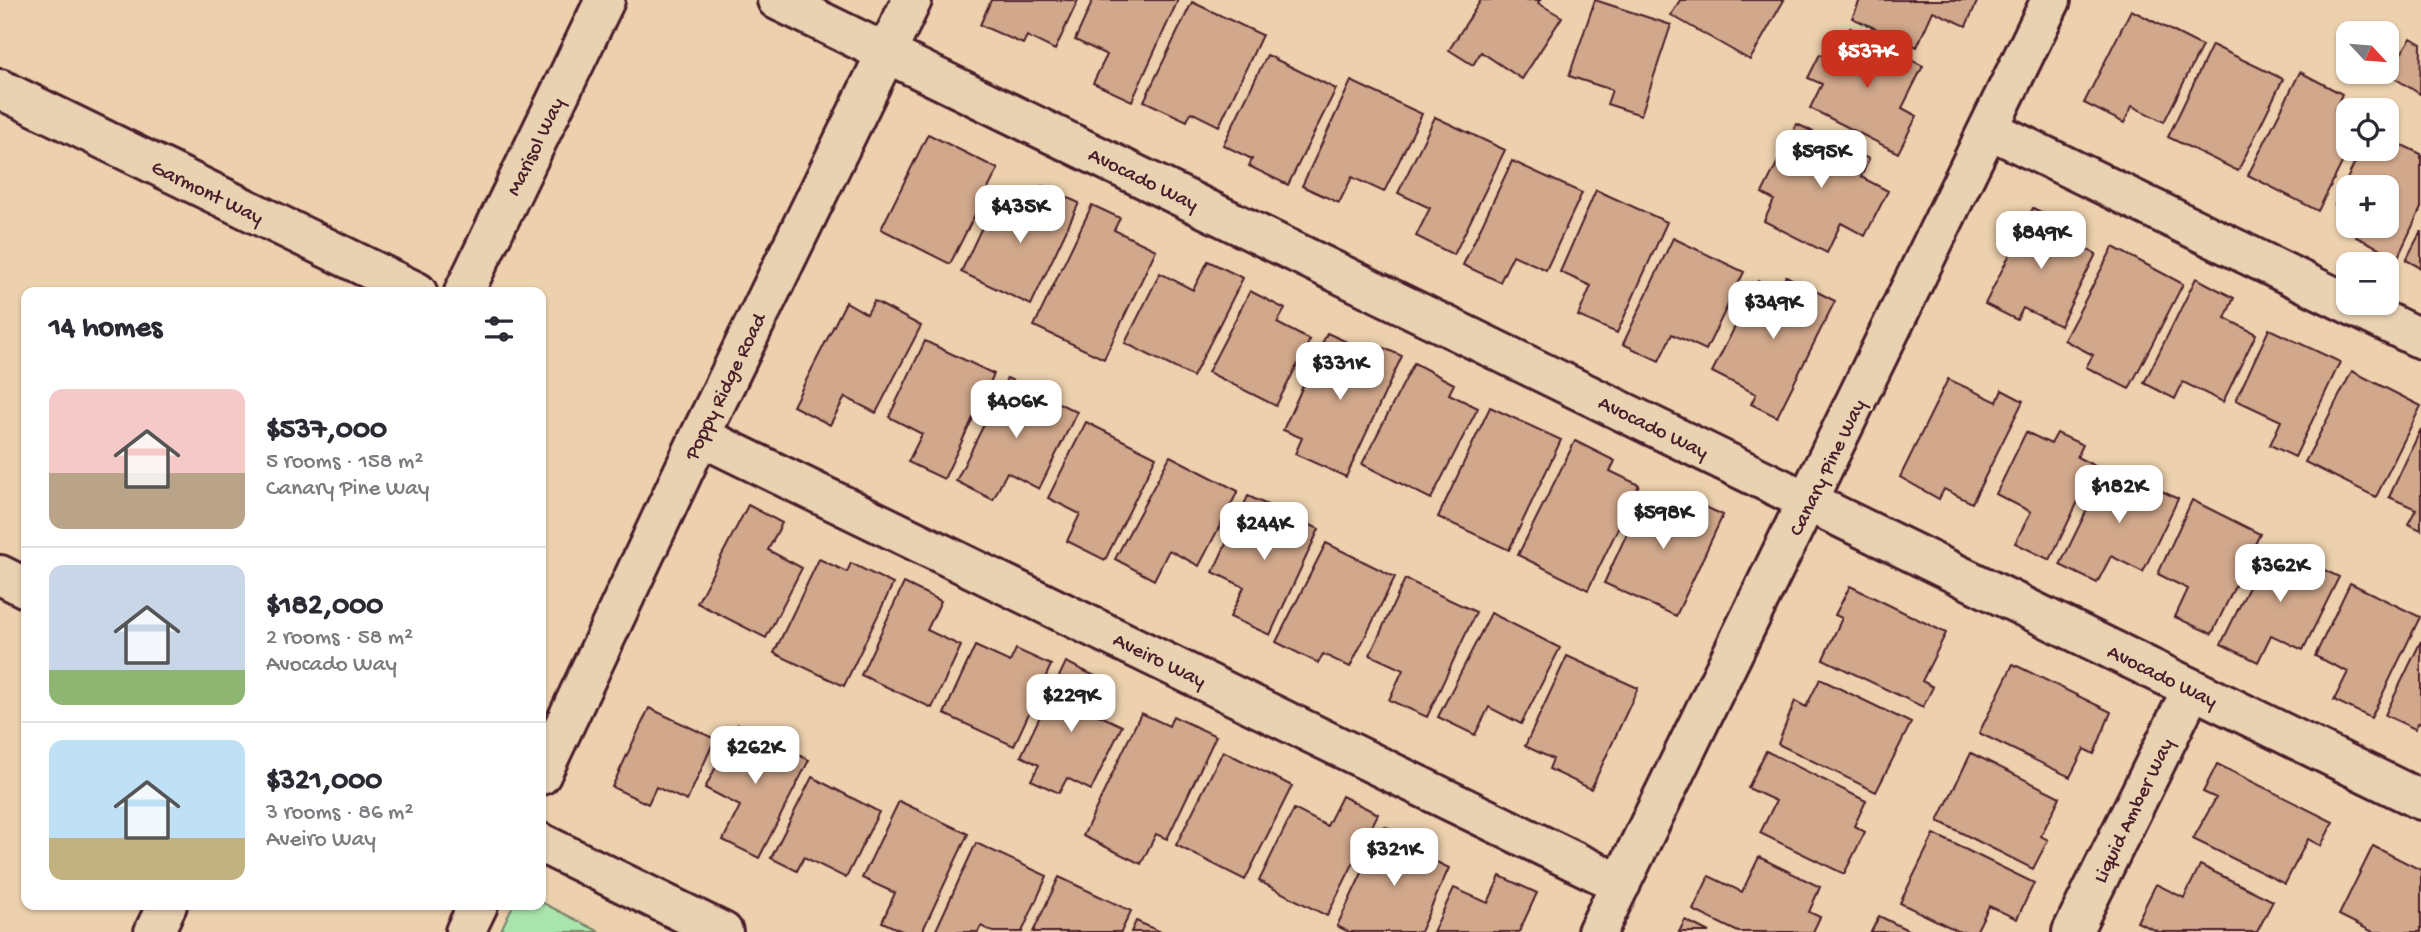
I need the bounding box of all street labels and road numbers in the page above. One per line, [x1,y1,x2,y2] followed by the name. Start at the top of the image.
[503,94,572,201] street label: Marisol Way
[1083,144,1202,219] street label: Avocado Way
[146,156,267,232] street label: Garmont Way
[680,309,774,466] street label: Poppy Ridge Road
[1593,392,1712,467] street label: Avocado Way
[1785,396,1873,541] street label: Canary Pine Way
[1108,629,1209,695] street label: Aveiro Way
[2102,641,2221,716] street label: Avocado Way
[2089,735,2181,888] street label: Liquid Amber Way

